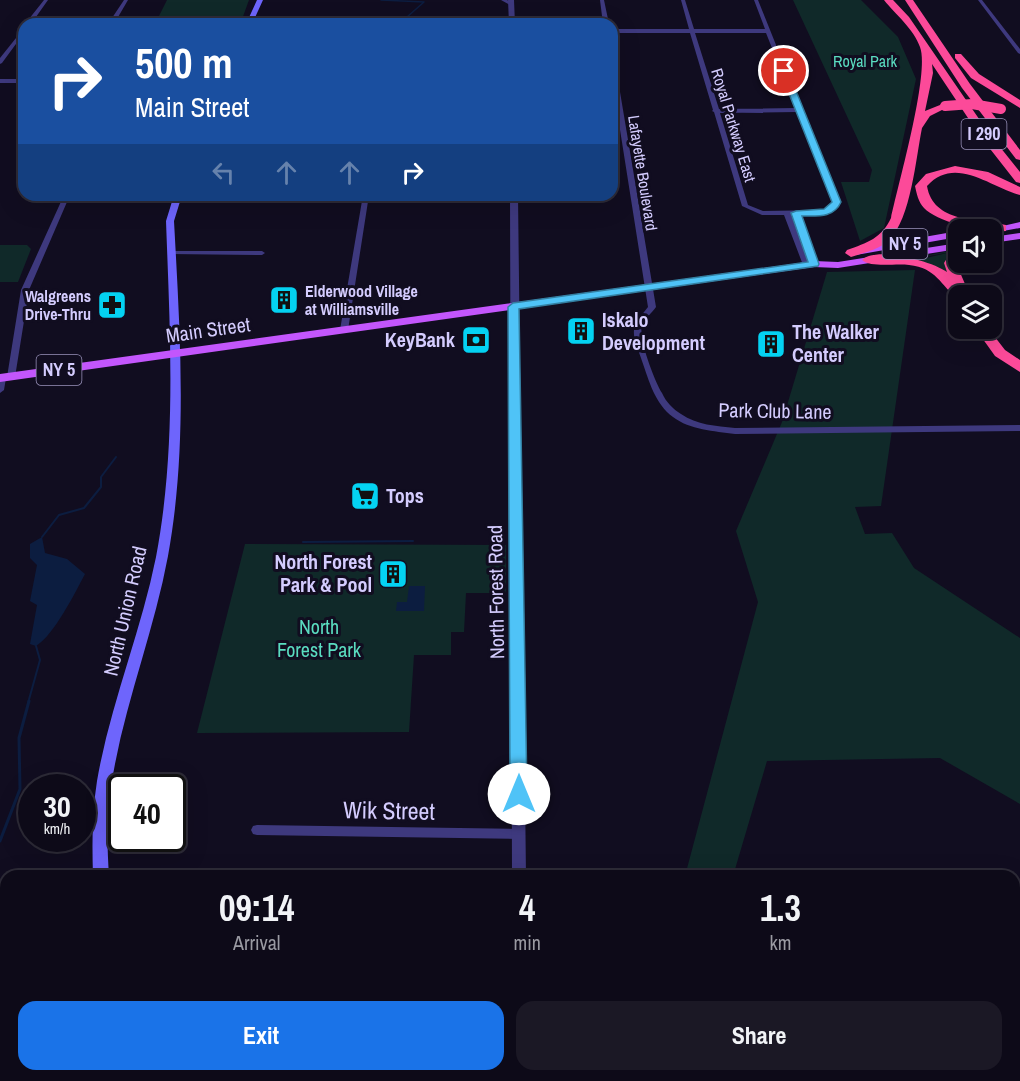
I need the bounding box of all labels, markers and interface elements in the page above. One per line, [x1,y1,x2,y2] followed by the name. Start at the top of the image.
[135,35,233,91] text: 500 m
[36,42,114,120] icon: right
[758,45,809,96] pin
[833,50,898,72] park label: Royal Park
[767,54,800,87] icon: arrive
[706,66,762,185] street label: Royal Parkway East
[135,89,249,125] text: Main Street
[623,114,663,232] street label: Lafayette Boulevard
[962,119,1006,149] road number: I 290
[207,156,240,189] icon: left
[270,156,303,189] icon: ahead
[333,156,366,189] icon: ahead
[396,156,429,189] icon: right
[948,219,1002,339] map controls
[948,219,1002,273] button: sound
[882,229,928,259] road number: NY 5
[305,280,418,320] place label: Elderwood Village at Williamsville
[268,284,300,316] building icon: Elderwood Village at Williamsville
[25,285,91,325] place label: Walgreens Drive-Thru
[948,285,1002,339] button: layers
[96,289,128,321] pharmacy icon: Walgreens Drive-Thru
[602,306,706,356] place label: Iskalo Development
[164,310,252,349] street label: Main Street
[565,315,597,347] building icon: Iskalo Development
[792,318,880,368] place label: The Walker Center
[460,324,492,356] bank icon: KeyBank
[385,326,456,353] place label: KeyBank
[755,328,787,360] building icon: The Walker Center
[36,355,82,385] road number: NY 5
[718,396,832,425] street label: Park Club Lane
[349,480,381,512] supermarket icon: Tops
[386,482,424,509] place label: Tops
[481,525,510,659] street label: North Forest Road
[96,543,153,678] street label: North Union Road
[274,548,373,598] place label: North Forest Park & Pool
[377,558,409,590] building icon: North Forest Park & Pool
[277,613,362,663] park label: North Forest Park
[487,762,551,826] position arrow
[108,774,186,852] speed limit sign: 40
[43,786,71,826] text: 30
[343,793,436,827] street label: Wik Street
[44,818,70,839] text: km/h
[219,884,295,932] text: 09:14
[519,884,535,932] text: 4
[760,884,801,932] text: 1.3
[233,929,280,956] text: Arrival
[514,929,541,956] text: min
[769,929,791,956] text: km
[18,1001,504,1070] button: Exit
[516,1001,1002,1070] button: Share

